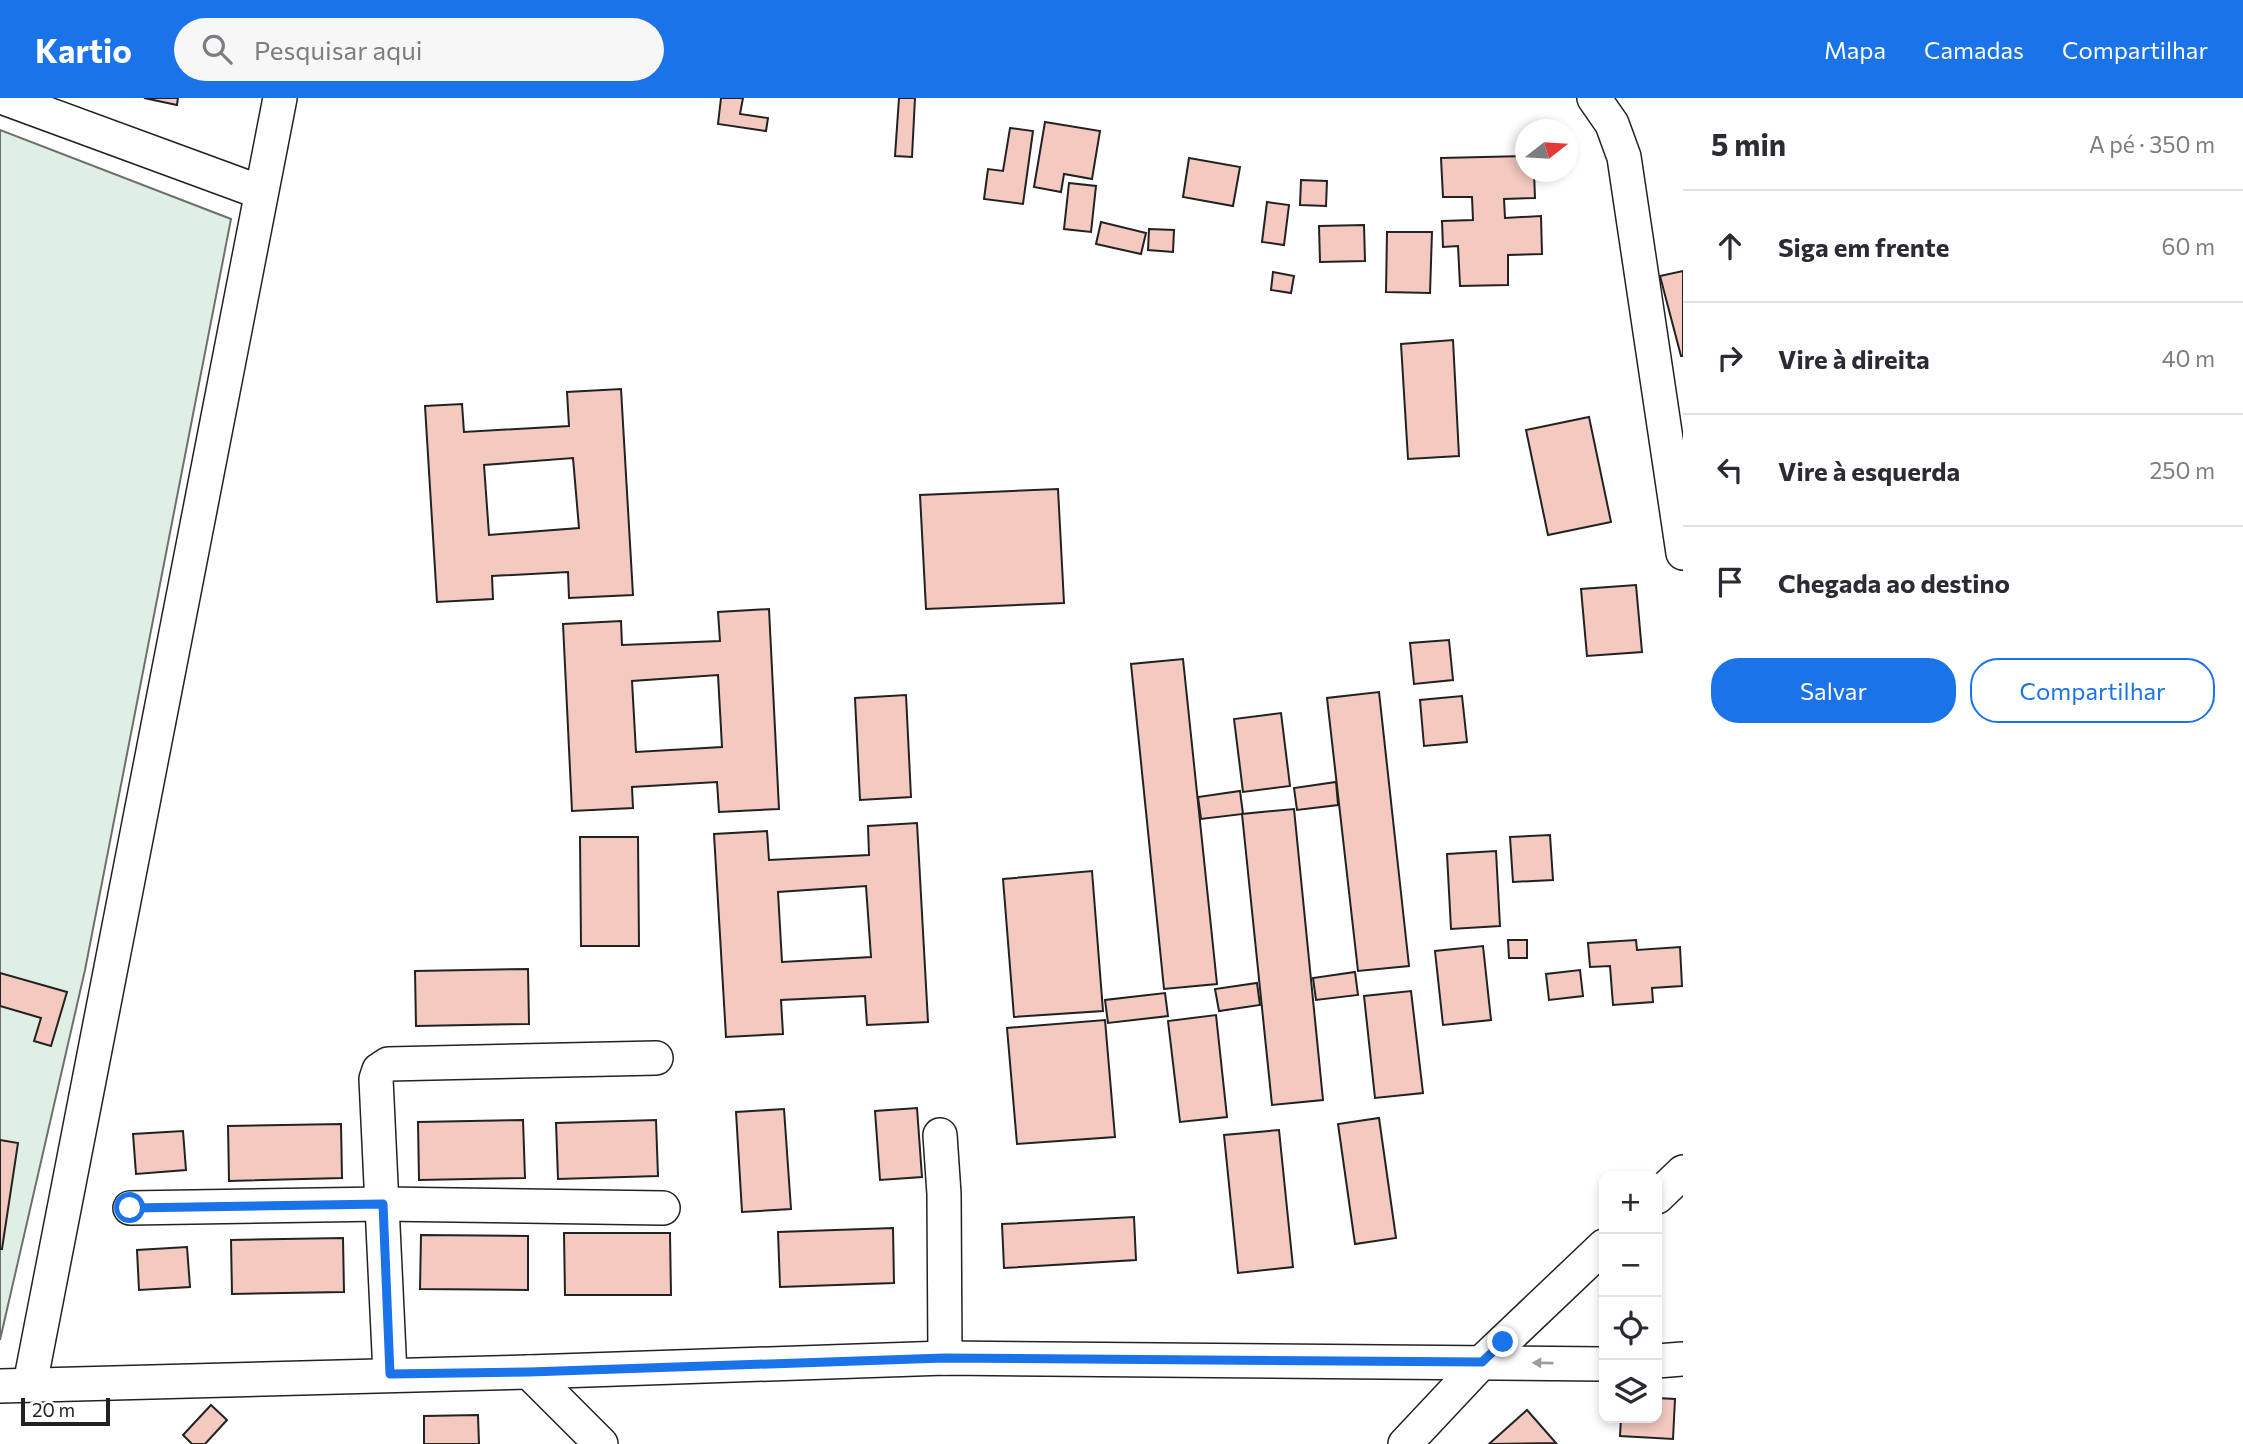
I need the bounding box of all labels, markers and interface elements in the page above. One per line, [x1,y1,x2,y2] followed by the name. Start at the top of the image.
[174,18,664,81] search box
[35,29,132,70] text: Kartio
[198,30,236,68] icon: search
[254,34,423,65] text: Pesquisar aqui
[1824,35,1886,64] text: Mapa
[1924,35,2024,64] text: Camadas
[2062,35,2208,64] text: Compartilhar
[1515,119,1578,182] north arrow
[1711,125,1786,162] text: 5 min
[2089,130,2215,158] text: A pé · 350 m
[1711,227,1749,265] icon: ahead
[1778,231,1949,262] text: Siga em frente
[2162,232,2215,260] text: 60 m
[1711,339,1749,377] icon: right
[1778,343,1930,374] text: Vire à direita
[2162,344,2215,372] text: 40 m
[1711,451,1749,489] icon: left
[1778,455,1960,486] text: Vire à esquerda
[2150,456,2215,484] text: 250 m
[1711,563,1749,601] icon: arrive
[1778,567,2010,598] text: Chegada ao destino
[1711,658,1956,723] button: Salvar
[1970,658,2215,723] button: Compartilhar
[1599,1171,1662,1423] map controls
[1599,1171,1662,1234] button: +
[114,1192,145,1223] route start
[1599,1234,1662,1297] button: −
[1599,1297,1662,1360] button: locate
[1487,1326,1518,1357] route end
[1532,1357,1554,1368] one-way arrow
[1599,1360,1662,1423] button: layers
[21,1395,110,1427] scale bar
[32,1398,75,1421] text: 20 m

